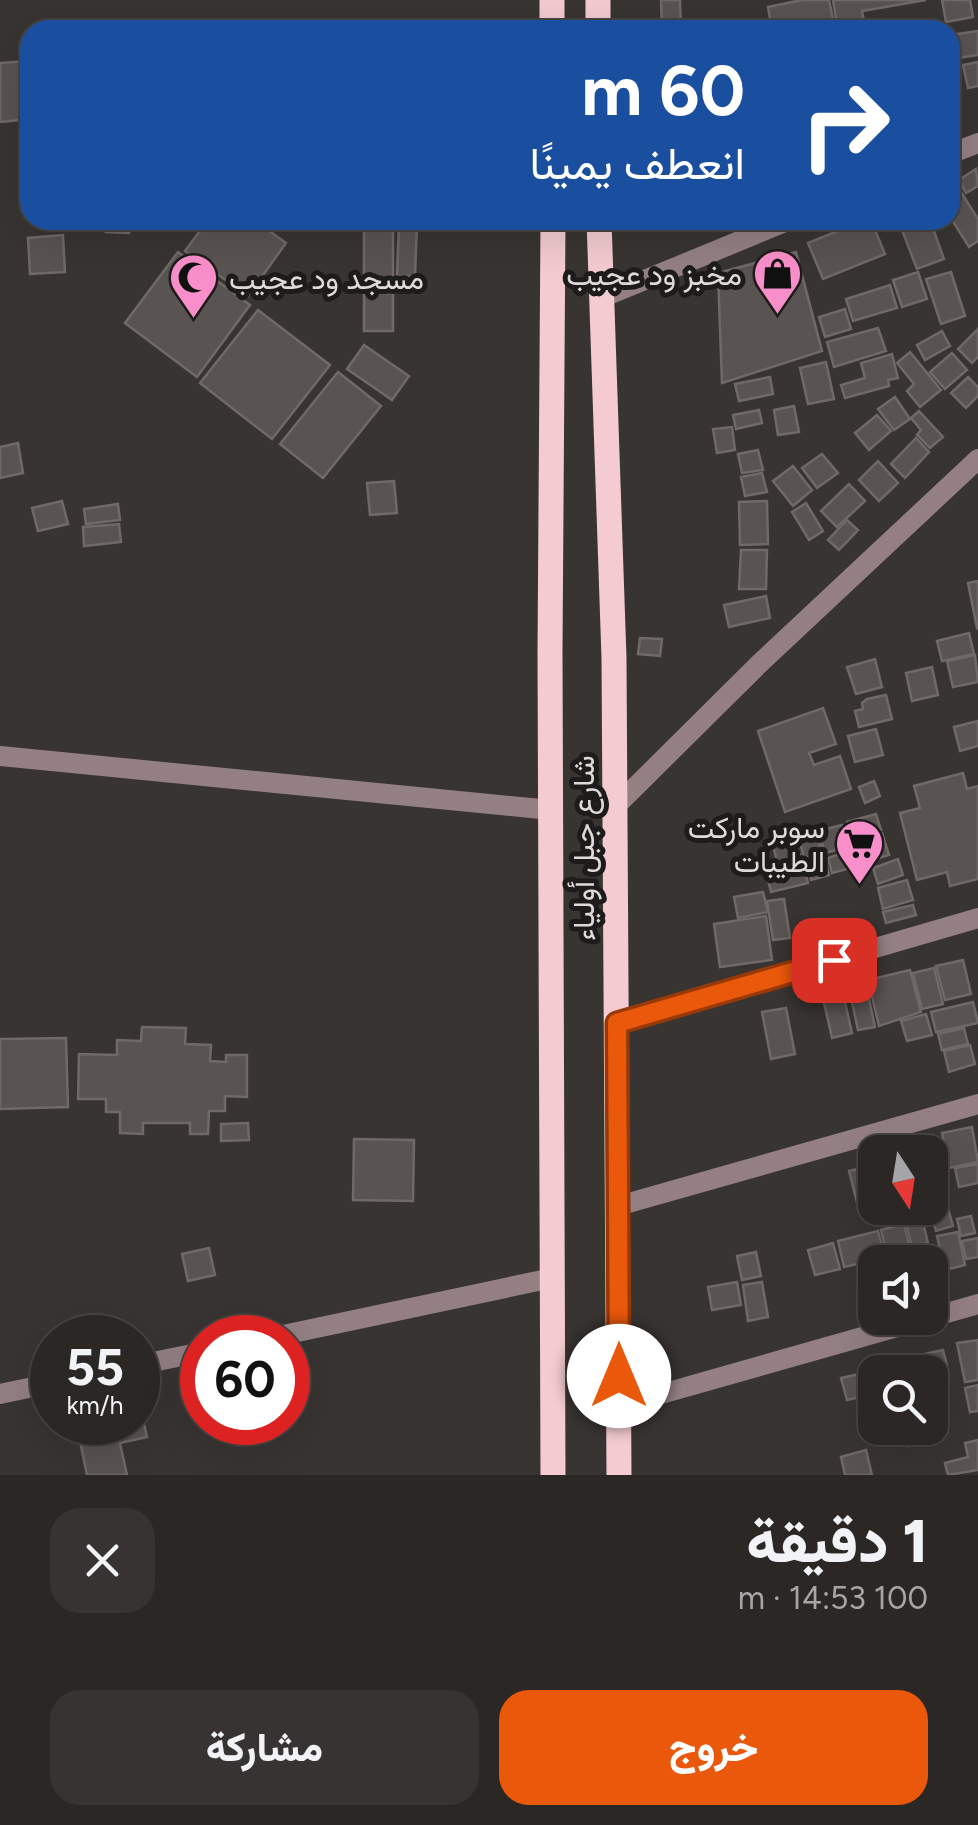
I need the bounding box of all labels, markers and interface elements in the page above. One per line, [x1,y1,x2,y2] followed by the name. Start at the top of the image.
[581,48,745,133] text: 60 m
[780,60,910,190] icon: right
[530,136,745,190] text: انعطف يمينًا
[751,248,803,316] shop icon: مخبز ود عجيب
[168,252,220,320] mosque icon: مسجد ود عجيب
[566,256,742,293] place label: مخبز ود عجيب
[229,260,424,297] place label: مسجد ود عجيب
[565,755,604,941] street label: شارع جبل أولياء
[688,809,825,880] place label: سوبر ماركت الطيبات
[834,818,886,886] supermarket icon: سوبر ماركت الطيبات
[792,918,877,1003] pin
[807,933,862,988] icon: arrive
[858,1135,948,1225] north arrow
[858,1135,948,1445] map controls
[858,1245,948,1335] button: sound
[180,1315,310,1445] speed limit sign: 60
[567,1324,671,1428] position arrow
[66,1337,124,1398] text: 55
[858,1355,948,1445] button: search
[66,1390,124,1420] text: km/h
[746,1505,928,1577] text: 1 دقيقة
[50,1508,155,1613] button: close
[738,1579,928,1617] text: 100 m · 14:53
[50,1690,479,1805] button: مشاركة
[499,1690,928,1805] button: خروج

